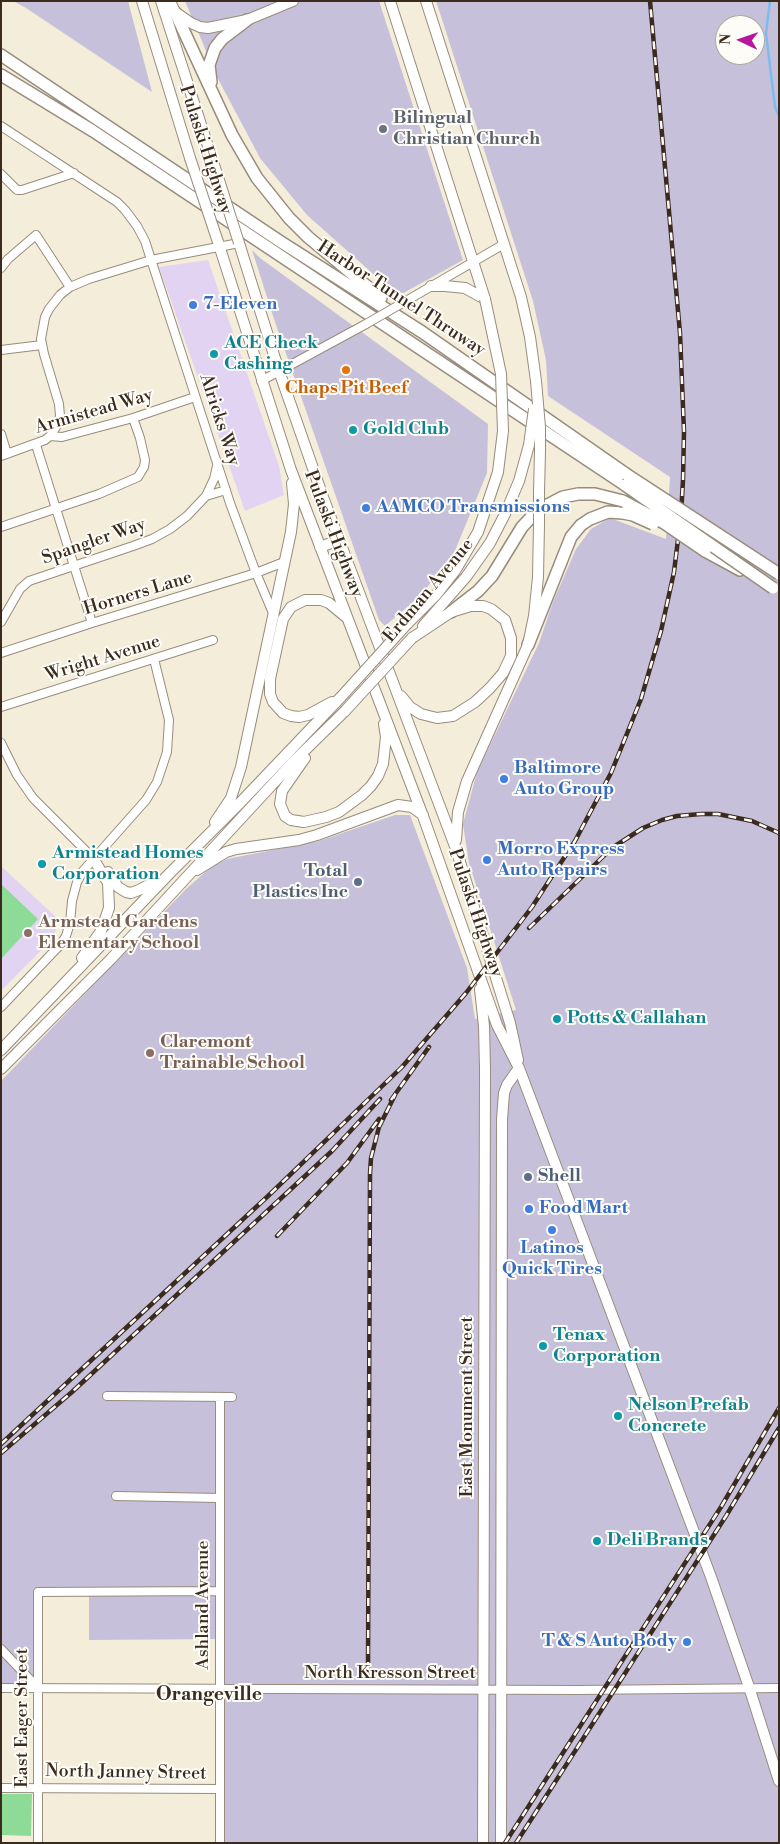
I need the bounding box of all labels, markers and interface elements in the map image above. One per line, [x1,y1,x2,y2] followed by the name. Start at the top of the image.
[715,15,765,65] north arrow
[717,33,735,45] text: N
[174,83,236,217] street label: Pulaski Highway
[393,108,540,150] place label: Bilingual Christian Church
[377,123,389,135] marker: Bilingual Christian Church
[313,237,489,361] street label: Harbor Tunnel Thruway
[203,294,277,316] place label: 7-Eleven
[187,299,199,311] marker: 7-Eleven
[224,333,318,376] place label: ACE Check Cashing
[208,348,220,360] marker: ACE Check Cashing
[340,364,352,376] marker: Chaps Pit Beef
[194,371,244,469] street label: Alricks Way
[285,378,407,400] place label: Chaps Pit Beef
[33,385,155,439] street label: Armistead Way
[363,419,449,441] place label: Gold Club
[347,424,359,436] marker: Gold Club
[299,467,367,601] street label: Pulaski Highway
[376,497,570,519] place label: AAMCO Transmissions
[360,502,372,514] marker: AAMCO Transmissions
[39,514,149,570] street label: Spangler Way
[379,535,479,647] street label: Erdman Avenue
[81,567,195,621] street label: Horners Lane
[43,631,163,687] street label: Wright Avenue
[514,758,614,801] place label: Baltimore Auto Group
[498,773,510,785] marker: Baltimore Auto Group
[497,839,625,882] place label: Morro Express Auto Repairs
[52,843,204,886] place label: Armistead Homes Corporation
[443,846,507,980] street label: Pulaski Highway
[481,854,493,866] marker: Morro Express Auto Repairs
[36,858,48,870] marker: Armistead Homes Corporation
[252,861,348,904] place label: Total Plastics Inc
[352,876,364,888] marker: Total Plastics Inc
[38,912,199,954] place label: Armstead Gardens Elementary School
[22,927,34,939] marker: Armstead Gardens Elementary School
[567,1008,706,1030] place label: Potts & Callahan
[551,1013,563,1025] marker: Potts & Callahan
[160,1032,305,1074] place label: Claremont Trainable School
[144,1047,156,1059] marker: Claremont Trainable School
[538,1166,581,1188] place label: Shell
[522,1171,534,1183] marker: Shell
[539,1198,628,1220] place label: Food Mart
[523,1203,535,1215] marker: Food Mart
[546,1224,558,1236] marker: Latinos Quick Tires
[502,1238,602,1280] place label: Latinos Quick Tires
[457,1316,479,1498] street label: East Monument Street
[553,1325,660,1368] place label: Tenax Corporation
[537,1340,549,1352] marker: Tenax Corporation
[628,1395,749,1438] place label: Nelson Prefab Concrete
[612,1410,624,1422] marker: Nelson Prefab Concrete
[607,1530,708,1552] place label: Deli Brands
[591,1535,603,1547] marker: Deli Brands
[193,1540,215,1670] street label: Ashland Avenue
[542,1631,677,1653] place label: T & S Auto Body
[681,1636,693,1648] marker: T & S Auto Body
[12,1648,34,1788] street label: East Eager Street
[304,1663,476,1685] street label: North Kresson Street
[156,1684,262,1706] district label: Orangeville
[45,1761,207,1785] street label: North Janney Street

